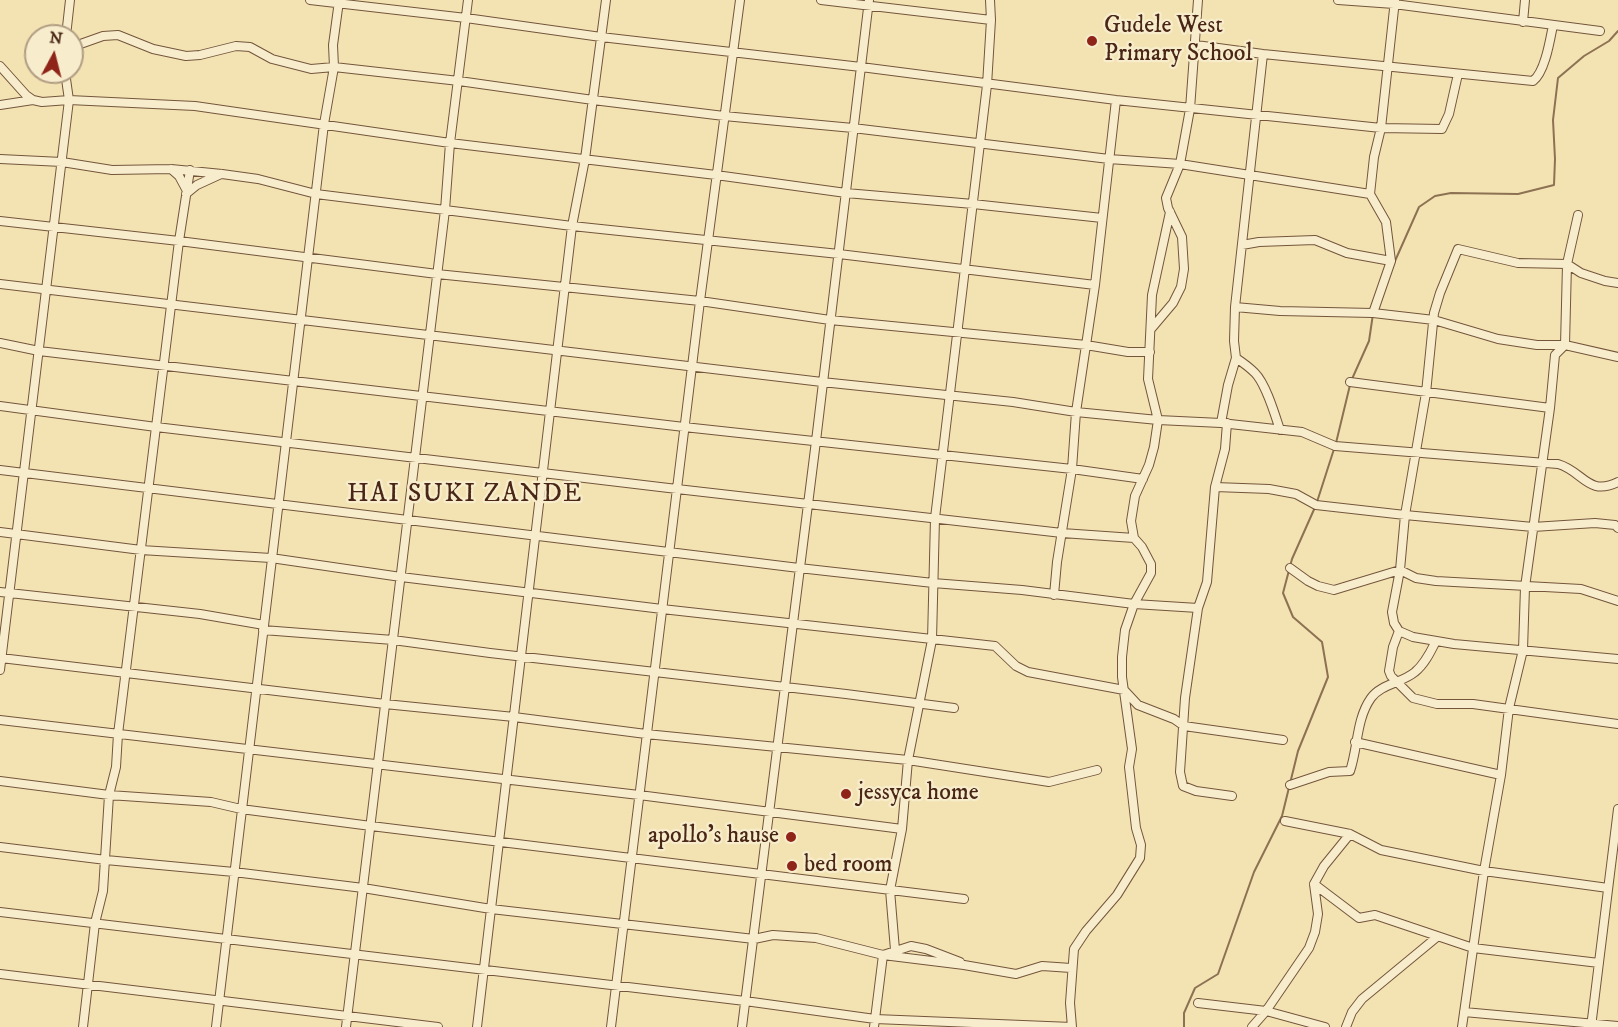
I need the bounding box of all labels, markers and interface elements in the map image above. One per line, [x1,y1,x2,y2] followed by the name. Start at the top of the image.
[1104,13,1253,69] place label: Gudele West Primary School
[24,24,84,84] north arrow
[48,27,64,49] text: N
[1085,34,1099,48] marker: Gudele West Primary School
[347,480,583,512] district label: HAI SUKI ZANDE
[858,780,979,808] place label: jessyca home
[839,787,853,801] marker: jessyca home
[648,823,779,851] place label: apollo's hause
[784,830,798,844] marker: apollo's hause
[804,852,893,880] place label: bed room
[785,859,799,873] marker: bed room

